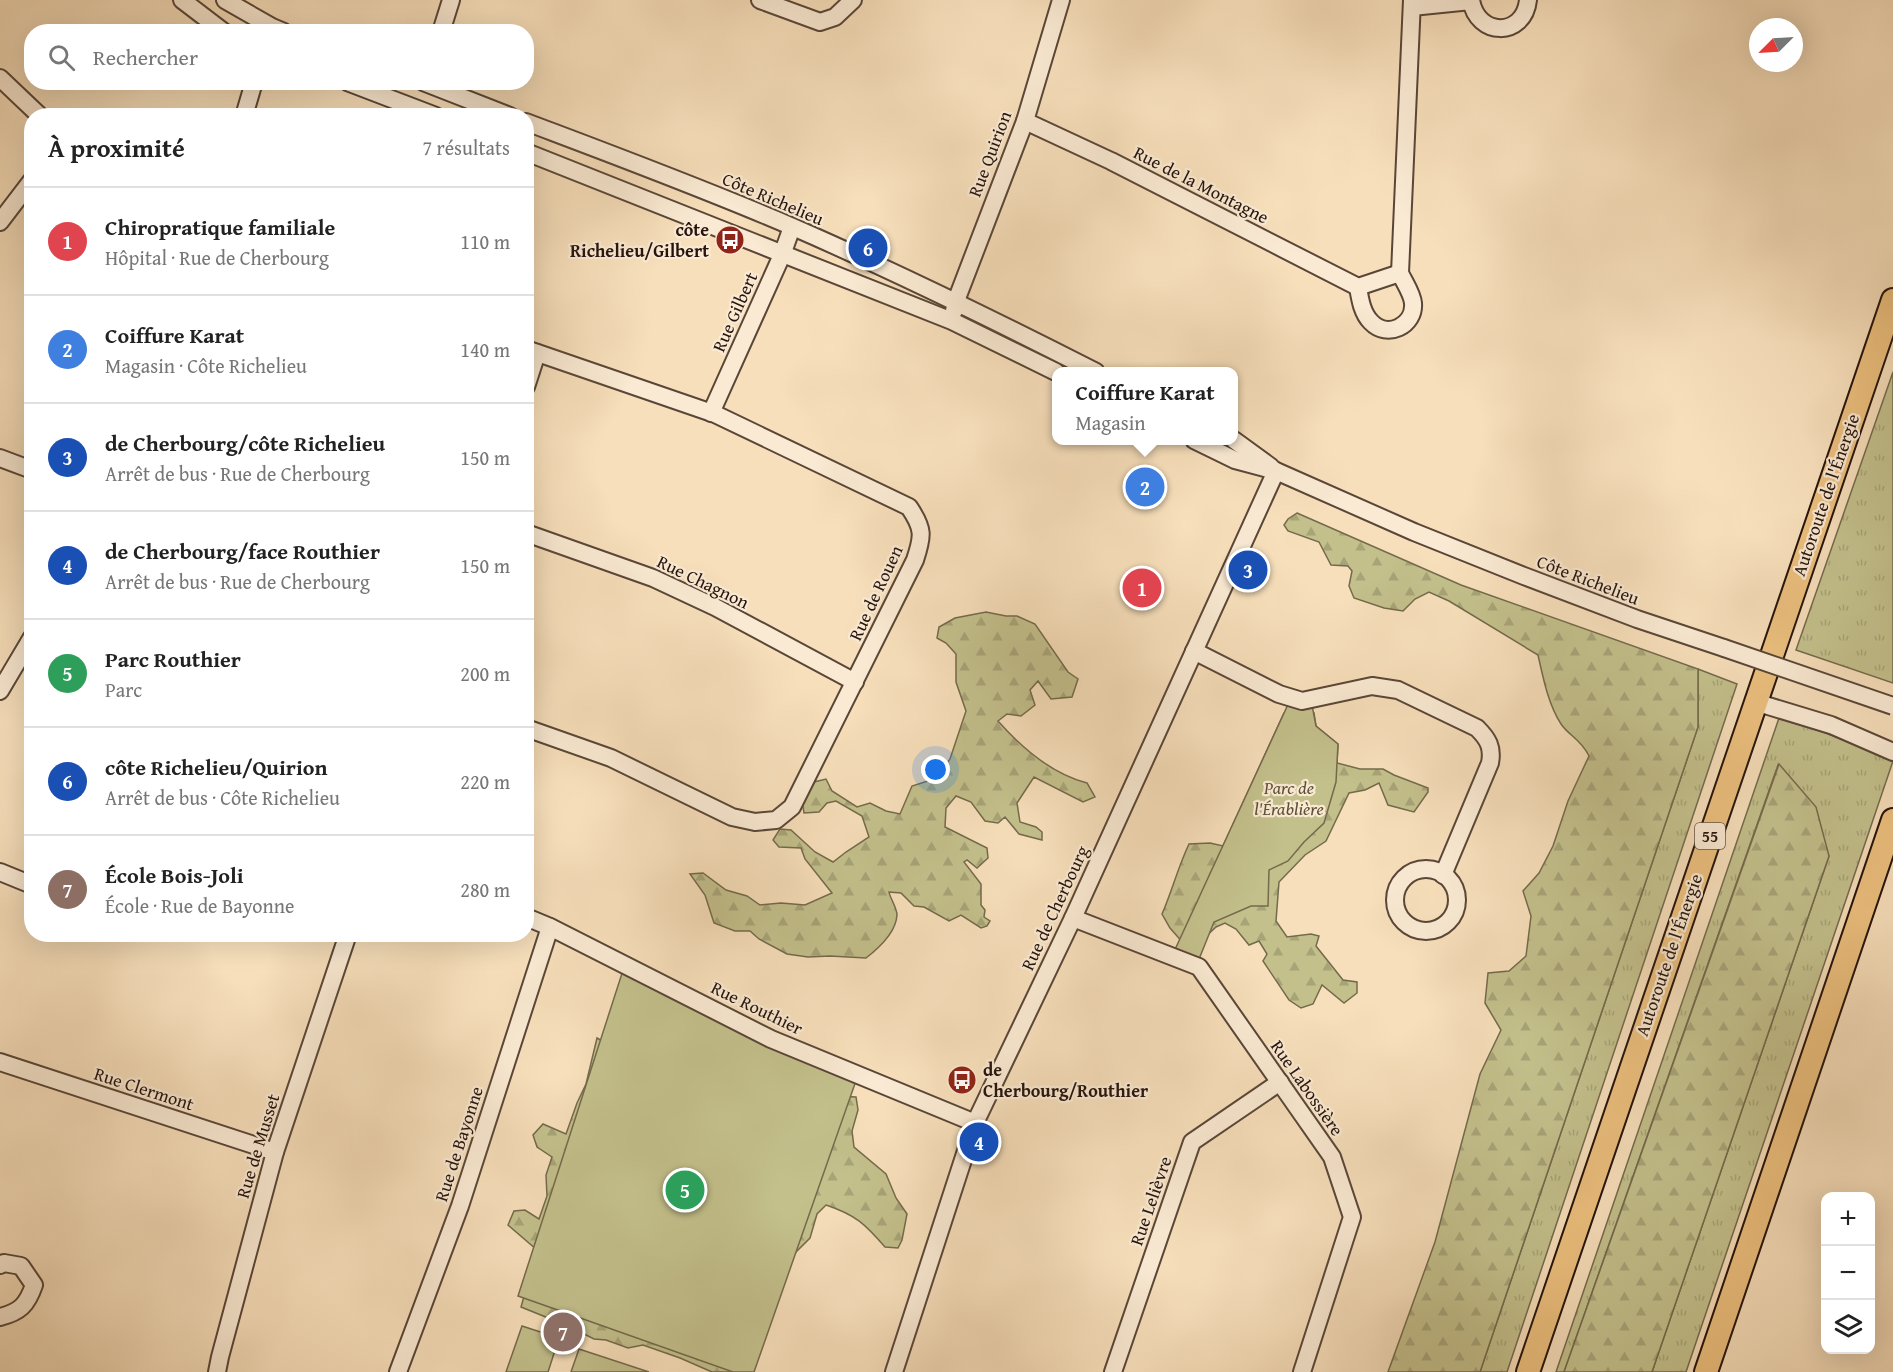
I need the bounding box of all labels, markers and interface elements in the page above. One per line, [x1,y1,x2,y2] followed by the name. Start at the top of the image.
[1749,18,1803,72] north arrow
[24,24,534,90] search box
[45,41,78,74] icon: search
[93,41,198,73] text: Rechercher
[961,107,1018,201] street label: Rue Quirion
[48,128,185,167] text: À proximité
[422,133,510,162] text: 7 résultats
[1129,139,1274,230] street label: Rue de la Montagne
[718,165,828,232] street label: Côte Richelieu
[105,211,335,243] text: Chiropratique familiale
[570,216,709,264] place label: côte Richelieu/Gilbert
[714,224,746,256] bus stop icon: côte Richelieu/Gilbert
[848,226,888,270] pin: 6
[62,227,73,256] text: 1
[460,227,510,256] text: 110 m
[105,243,329,272] text: Hôpital · Rue de Cherbourg
[705,267,764,356] street label: Rue Gilbert
[105,319,244,351] text: Coiffure Karat
[62,335,73,364] text: 2
[460,335,510,364] text: 140 m
[105,351,307,380] text: Magasin · Côte Richelieu
[1052,367,1238,445] popup
[1075,376,1215,408] text: Coiffure Karat
[1075,408,1146,437] text: Magasin
[1785,410,1866,580] street label: Autoroute de l'Énergie
[105,427,385,459] text: de Cherbourg/côte Richelieu
[62,443,73,472] text: 3
[460,443,510,472] text: 150 m
[105,459,370,488] text: Arrêt de bus · Rue de Cherbourg
[1126,464,1164,510] pin: 2
[105,535,380,567] text: de Cherbourg/face Routhier
[842,541,909,645] street label: Rue de Rouen
[653,548,754,615] street label: Rue Chagnon
[1228,548,1268,592] pin: 3
[1533,548,1644,612] street label: Côte Richelieu
[62,551,73,580] text: 4
[460,551,510,580] text: 150 m
[1122,566,1162,610] pin: 1
[105,567,370,596] text: Arrêt de bus · Rue de Cherbourg
[105,643,241,675] text: Parc Routhier
[62,659,73,688] text: 5
[460,659,510,688] text: 200 m
[105,675,142,704] text: Parc
[105,751,327,783] text: côte Richelieu/Quirion
[921,755,950,784] your location
[62,767,73,796] text: 6
[460,767,510,796] text: 220 m
[1254,774,1324,822] park label: Parc de l'Érablière
[105,783,340,812] text: Arrêt de bus · Côte Richelieu
[1695,823,1725,849] road number: 55
[1014,841,1095,975] street label: Rue de Cherbourg
[105,859,244,891] text: École Bois-Joli
[1628,870,1709,1040] street label: Autoroute de l'Énergie
[62,875,73,904] text: 7
[460,875,510,904] text: 280 m
[105,891,294,920] text: École · Rue de Bayonne
[707,974,808,1042] street label: Rue Routhier
[1264,1034,1350,1141] street label: Rue Labossière
[983,1056,1149,1104] place label: de Cherbourg/Routhier
[91,1060,198,1118] street label: Rue Clermont
[946,1064,978,1096] bus stop icon: de Cherbourg/Routhier
[427,1083,490,1205] street label: Rue de Bayonne
[229,1090,286,1202] street label: Rue de Musset
[960,1120,998,1164] pin: 4
[1123,1153,1178,1249] street label: Rue Lelièvre
[666,1168,704,1212] pin: 5
[1821,1192,1875,1354] map controls
[1821,1192,1875,1246] button: +
[1821,1246,1875,1300] button: −
[1821,1300,1875,1354] button: layers
[544,1310,582,1354] pin: 7

